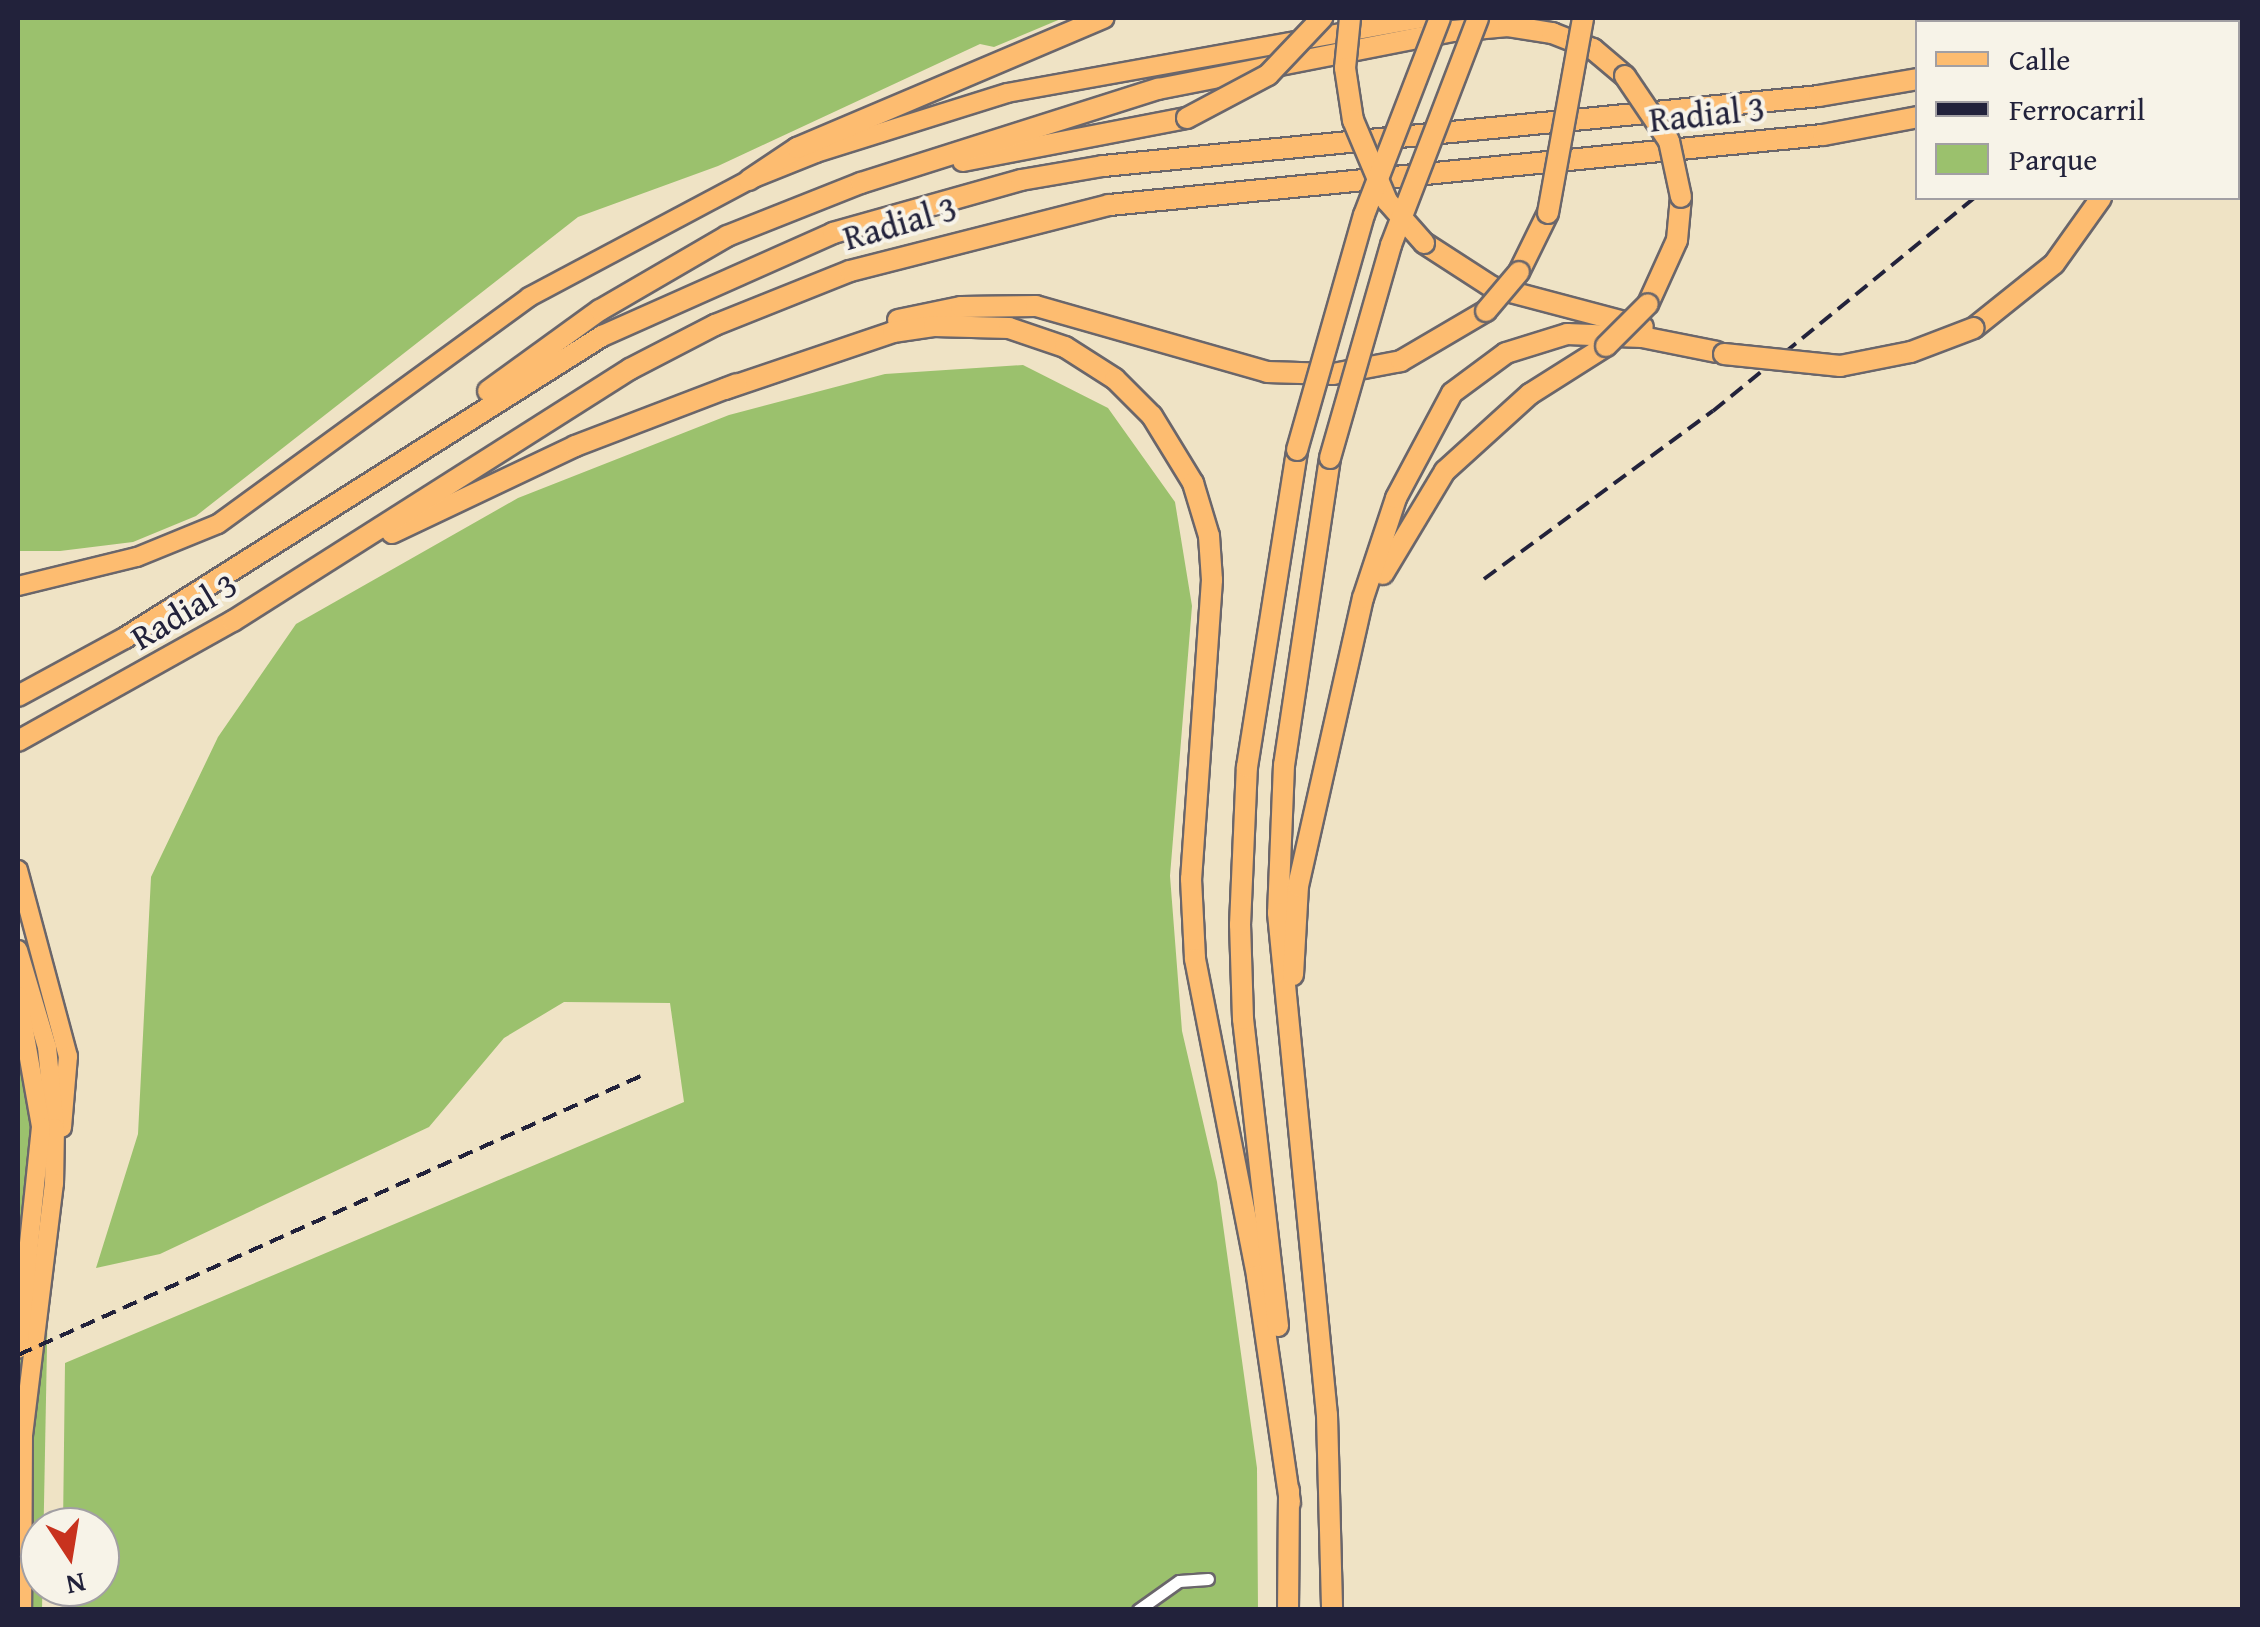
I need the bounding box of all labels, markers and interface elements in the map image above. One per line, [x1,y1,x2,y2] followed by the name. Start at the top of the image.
[1915,20,2240,200] legend
[2009,37,2070,81] text: Calle
[1647,87,1767,141] street label: Radial 3
[2009,87,2145,131] text: Ferrocarril
[2009,137,2097,181] text: Parque
[838,187,962,259] street label: Radial 3
[123,563,245,659] street label: Radial 3
[20,1507,120,1607] north arrow
[63,1563,89,1607] text: N

